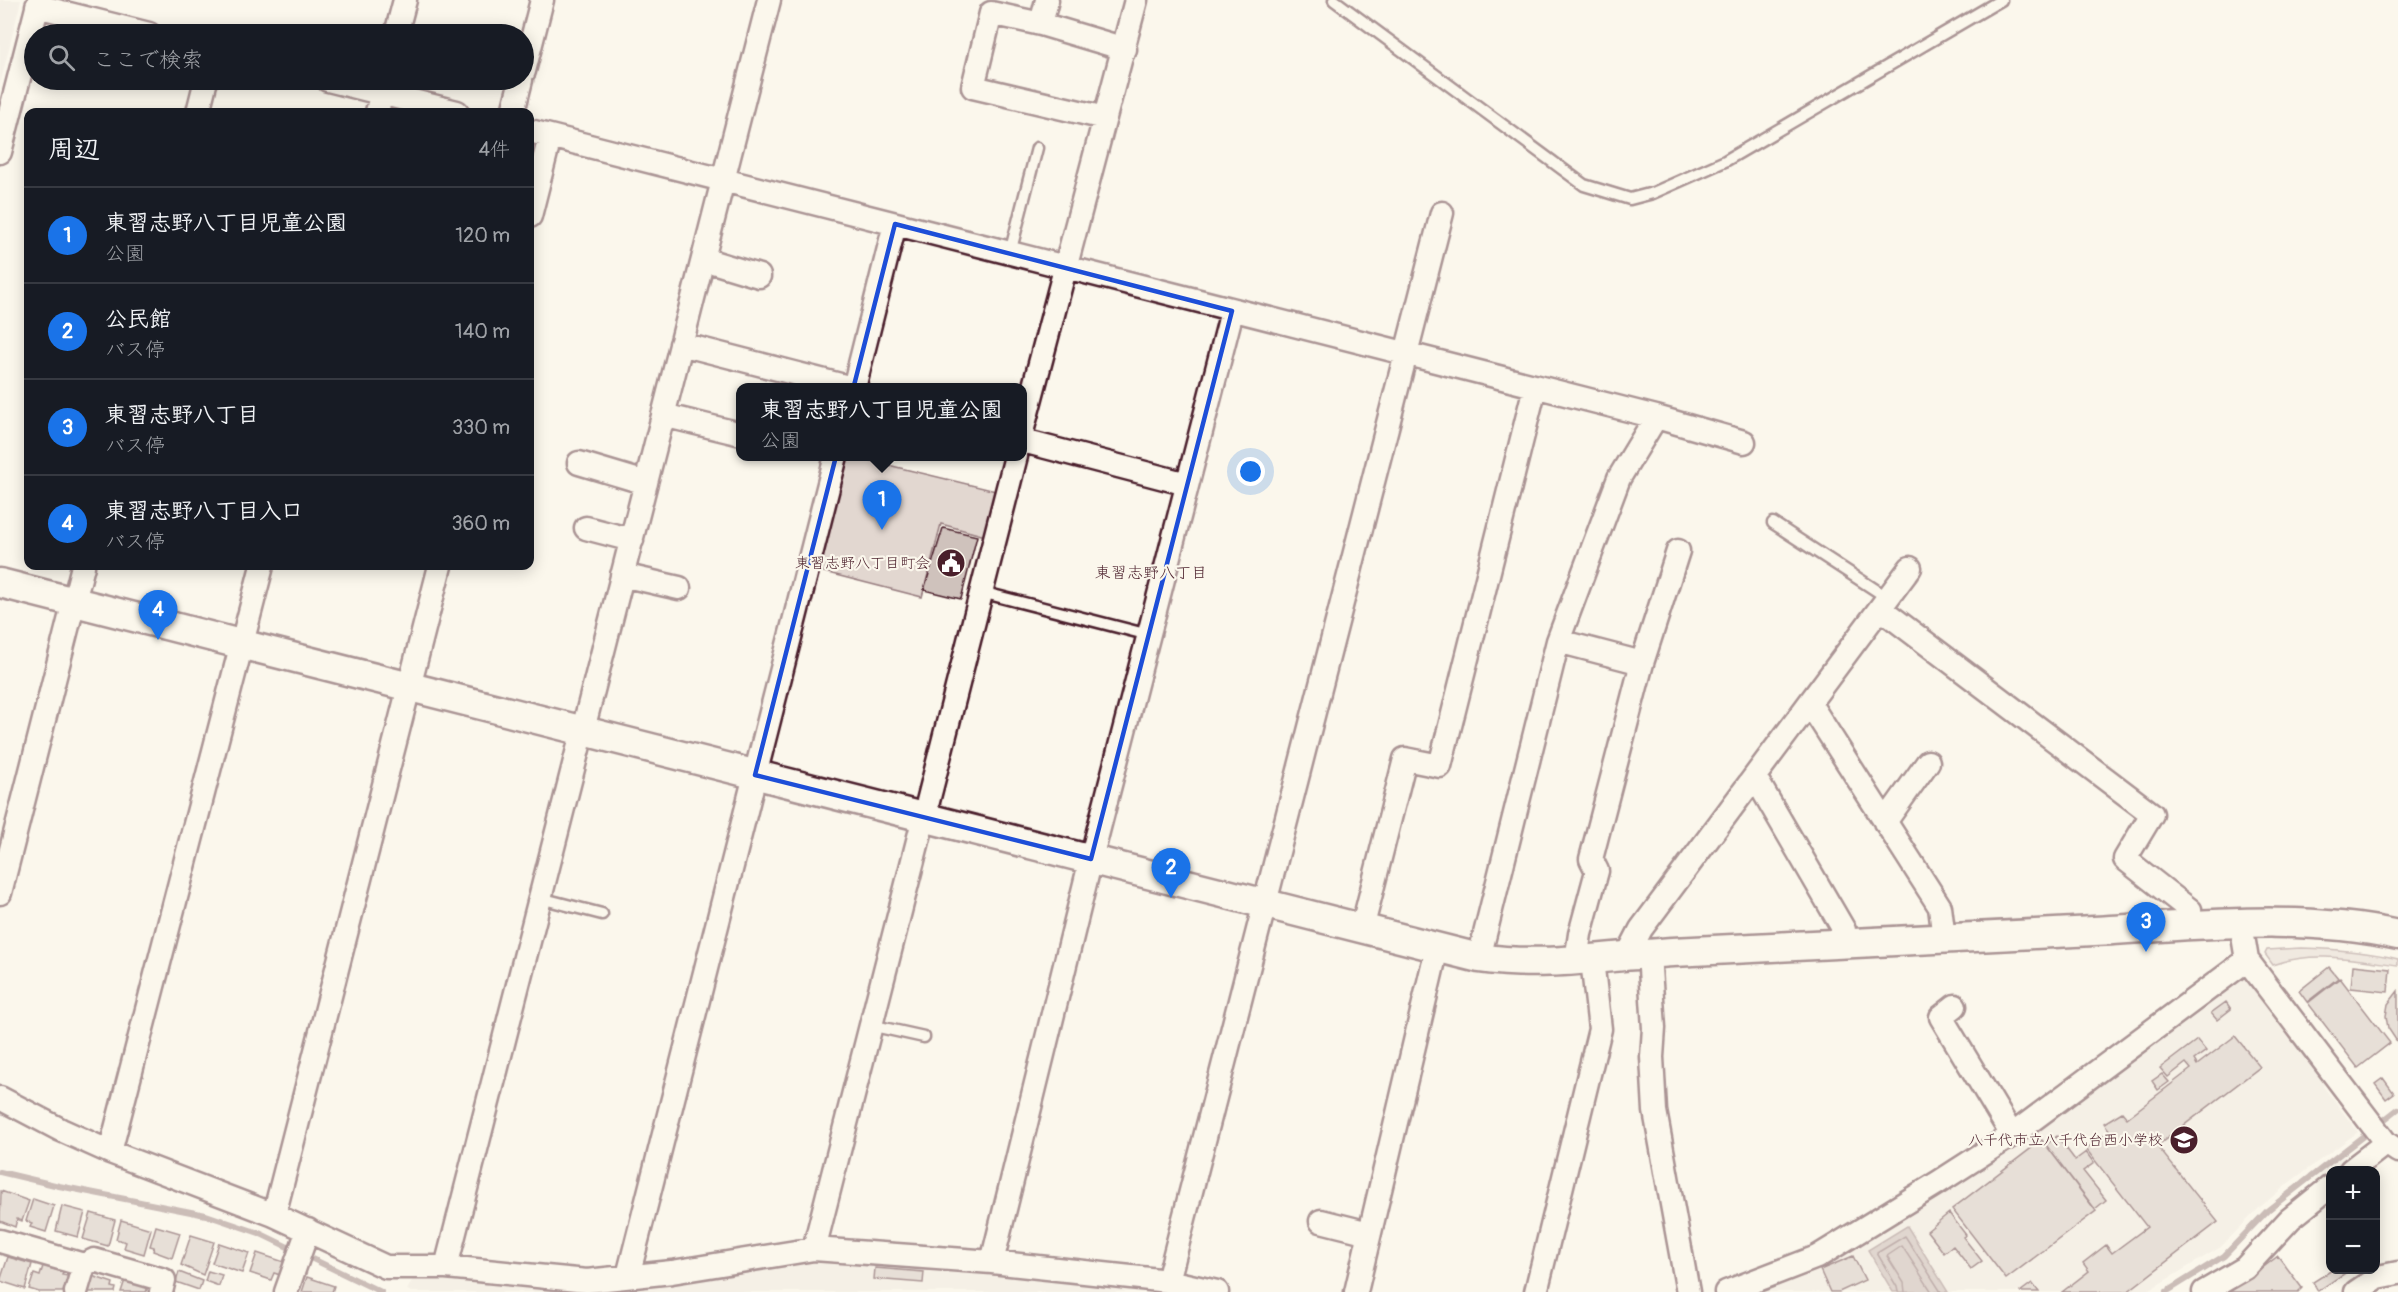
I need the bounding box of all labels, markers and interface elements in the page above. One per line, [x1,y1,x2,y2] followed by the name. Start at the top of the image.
[24,24,534,90] search box
[45,41,78,74] icon: search
[93,46,203,74] text: ここで検索
[48,134,100,166] text: 周辺
[478,137,510,162] text: 4件
[105,209,347,237] text: 東習志野八丁目児童公園
[64,223,71,248] text: 1
[455,223,510,248] text: 120 m
[105,241,145,266] text: 公園
[105,305,171,333] text: 公民館
[62,319,73,344] text: 2
[455,319,510,344] text: 140 m
[105,337,165,362] text: バス停
[736,383,1027,461] popup
[760,396,1003,424] text: 東習志野八丁目児童公園
[105,401,259,429] text: 東習志野八丁目
[62,415,73,440] text: 3
[452,415,510,440] text: 330 m
[760,428,800,453] text: 公園
[105,433,165,458] text: バス停
[1236,457,1265,486] your location
[862,480,902,530] pin: 1
[105,497,303,525] text: 東習志野八丁目入口
[62,511,73,536] text: 4
[451,511,510,536] text: 360 m
[105,529,165,554] text: バス停
[935,547,967,579] public building icon: 東習志野八丁目町会
[795,554,930,573] place label: 東習志野八丁目町会
[1095,563,1207,583] district label: 東習志野八丁目
[138,590,178,640] pin: 4
[1152,848,1190,898] pin: 2
[2126,902,2166,952] pin: 3
[2168,1124,2200,1156] school or university icon: 八千代市立八千代台西小学校
[1968,1131,2163,1150] place label: 八千代市立八千代台西小学校
[2326,1166,2380,1274] map controls
[2326,1166,2380,1220] button: +
[2326,1220,2380,1274] button: −

